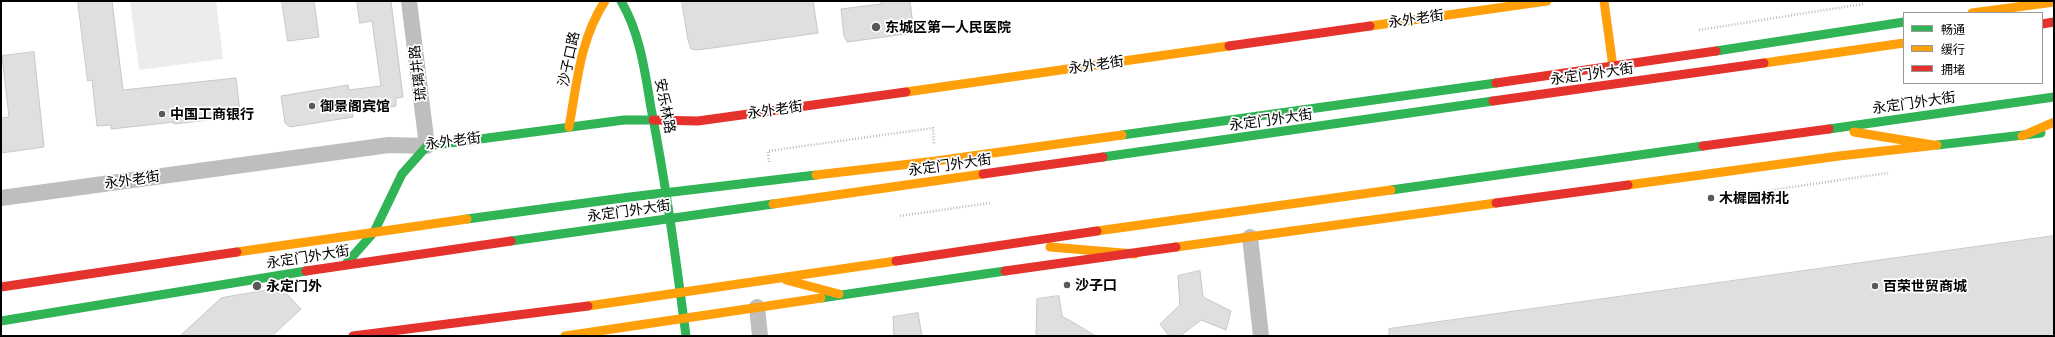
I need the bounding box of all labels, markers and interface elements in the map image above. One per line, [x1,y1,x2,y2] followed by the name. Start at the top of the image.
[1387,7,1445,31] street label: 永外老街
[1903,12,2043,84] legend
[885,19,1011,35] place label: 东城区第一人民医院
[870,21,882,33] marker: 东城区第一人民医院
[1941,22,1965,37] text: 畅通
[555,30,583,88] street label: 沙子口路
[1941,42,1965,57] text: 缓行
[406,44,430,102] street label: 琉璃井路
[1067,53,1125,77] street label: 永外老街
[1549,60,1635,88] street label: 永定门外大街
[1941,62,1965,77] text: 拥堵
[651,77,679,135] street label: 安乐林路
[1871,89,1957,117] street label: 永定门外大街
[320,98,390,114] place label: 御景阁宾馆
[746,98,804,122] street label: 永外老街
[307,101,317,111] marker: 御景阁宾馆
[170,106,254,122] place label: 中国工商银行
[1228,106,1314,134] street label: 永定门外大街
[157,109,167,119] marker: 中国工商银行
[424,129,482,153] street label: 永外老街
[907,151,993,179] street label: 永定门外大街
[103,168,161,192] street label: 永外老街
[1719,190,1789,206] place label: 木樨园桥北
[1706,193,1716,203] marker: 木樨园桥北
[586,197,672,225] street label: 永定门外大街
[265,242,351,272] street label: 永定门外大街
[1075,277,1117,293] place label: 沙子口
[266,278,322,294] place label: 永定门外
[1883,278,1967,294] place label: 百荣世贸商城
[251,280,263,292] marker: 永定门外
[1062,280,1072,290] marker: 沙子口
[1870,281,1880,291] marker: 百荣世贸商城

